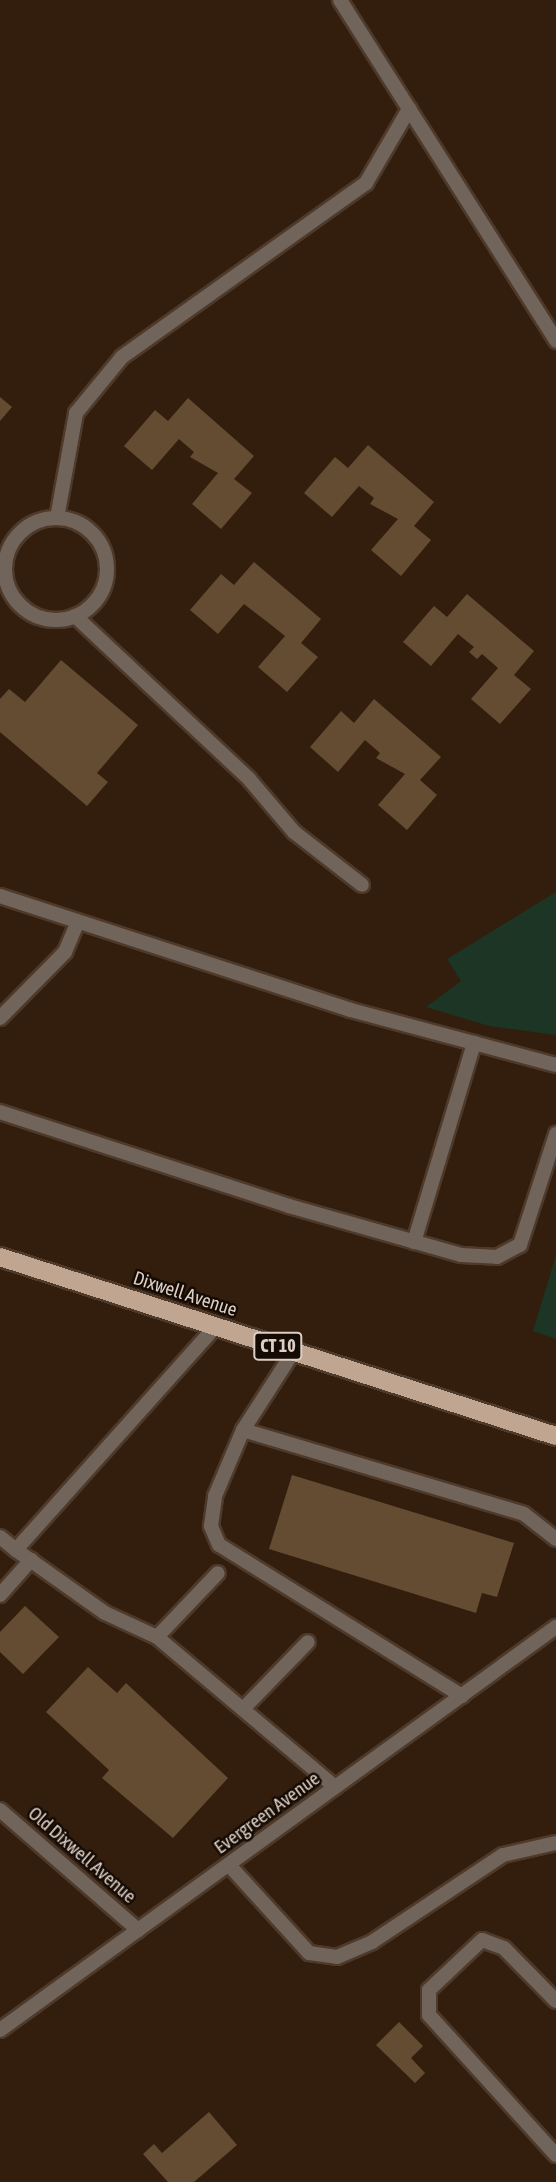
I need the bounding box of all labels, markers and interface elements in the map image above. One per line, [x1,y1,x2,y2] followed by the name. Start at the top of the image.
[130,1267,240,1321] street label: Dixwell Avenue
[252,1331,304,1360] road number: CT 10
[210,1767,324,1859] street label: Evergreen Avenue
[23,1802,141,1908] street label: Old Dixwell Avenue

